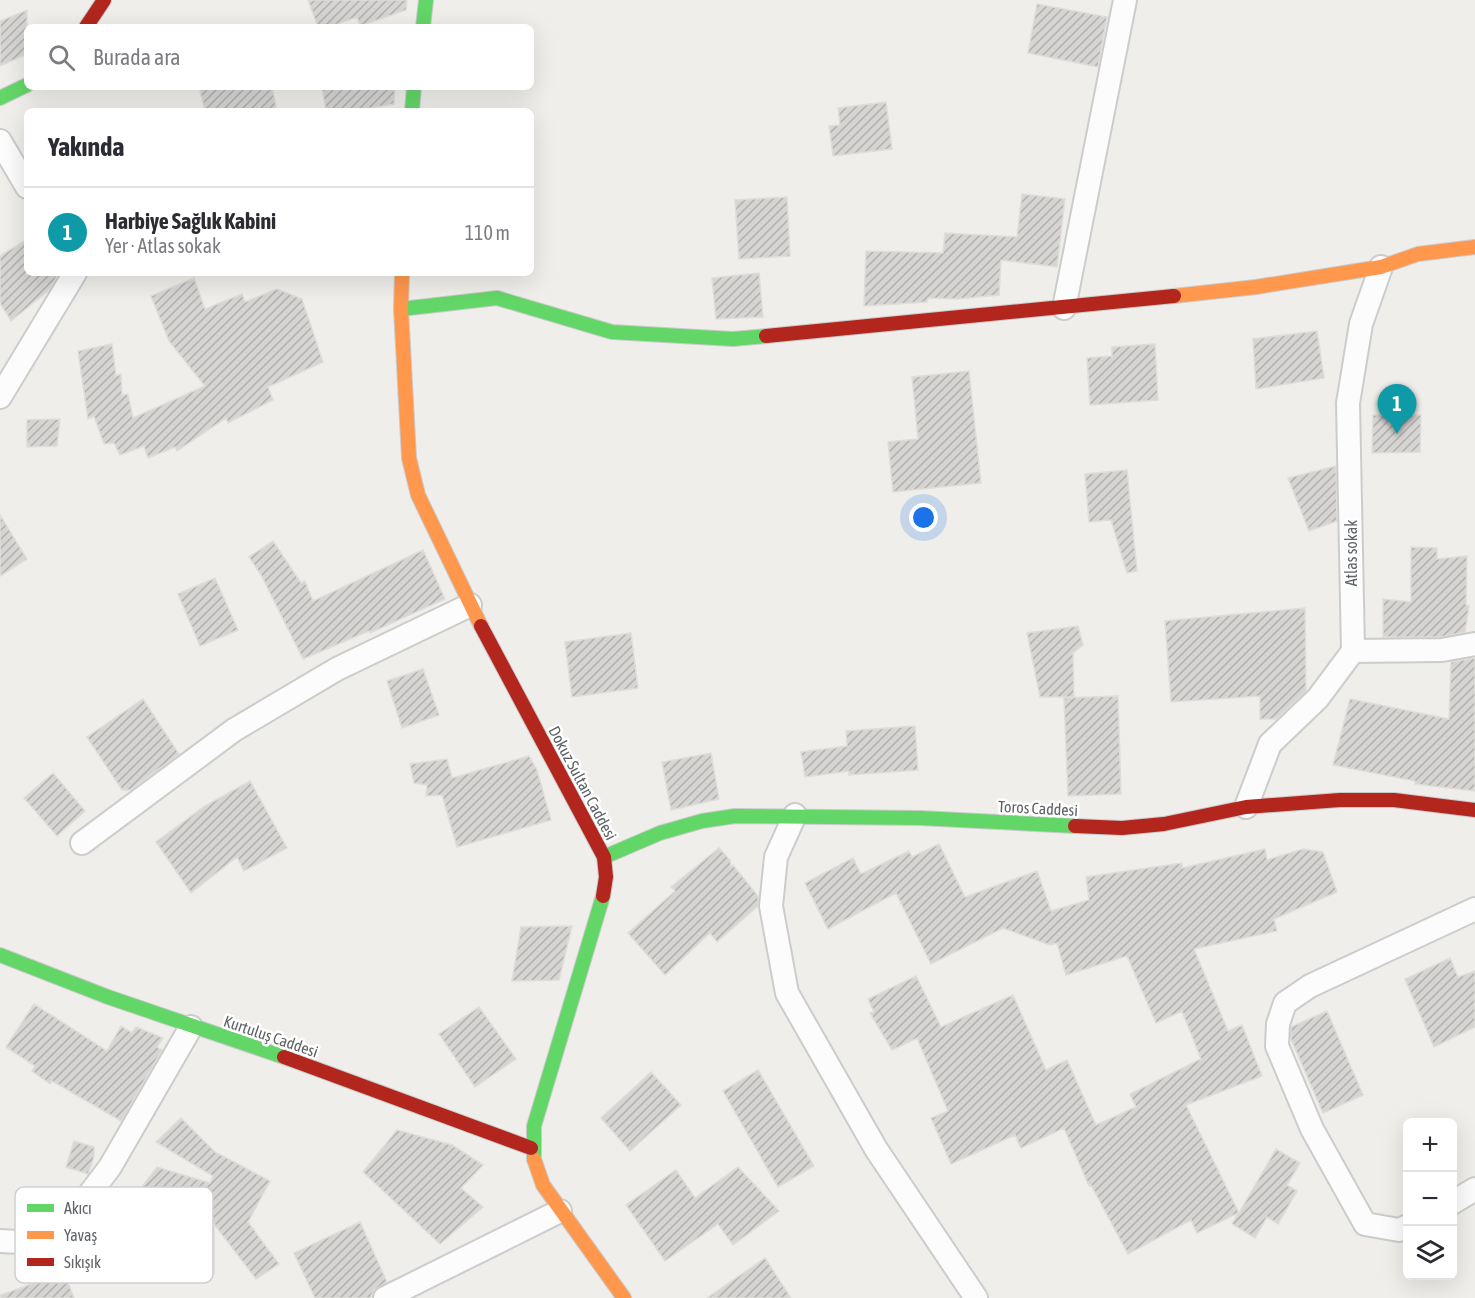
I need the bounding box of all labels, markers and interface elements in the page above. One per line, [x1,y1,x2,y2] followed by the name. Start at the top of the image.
[24,24,534,90] search box
[45,41,78,74] icon: search
[93,44,181,70] text: Burada ara
[48,132,124,162] text: Yakında
[105,208,276,234] text: Harbiye Sağlık Kabini
[63,221,72,244] text: 1
[465,221,510,244] text: 110 m
[105,234,221,257] text: Yer · Atlas sokak
[1378,384,1416,434] pin: 1
[909,503,938,532] your location
[1342,520,1360,586] street label: Atlas sokak
[545,723,621,843] street label: Dokuz Sultan Caddesi
[998,797,1078,819] street label: Toros Caddesi
[221,1011,321,1061] street label: Kurtuluş Caddesi
[1403,1118,1457,1280] map controls
[1403,1118,1457,1172] button: +
[1403,1172,1457,1226] button: −
[15,1187,213,1283] legend
[64,1199,92,1217] text: Akıcı
[64,1226,97,1245] text: Yavaş
[1403,1226,1457,1280] button: layers
[64,1253,101,1272] text: Sıkışık

